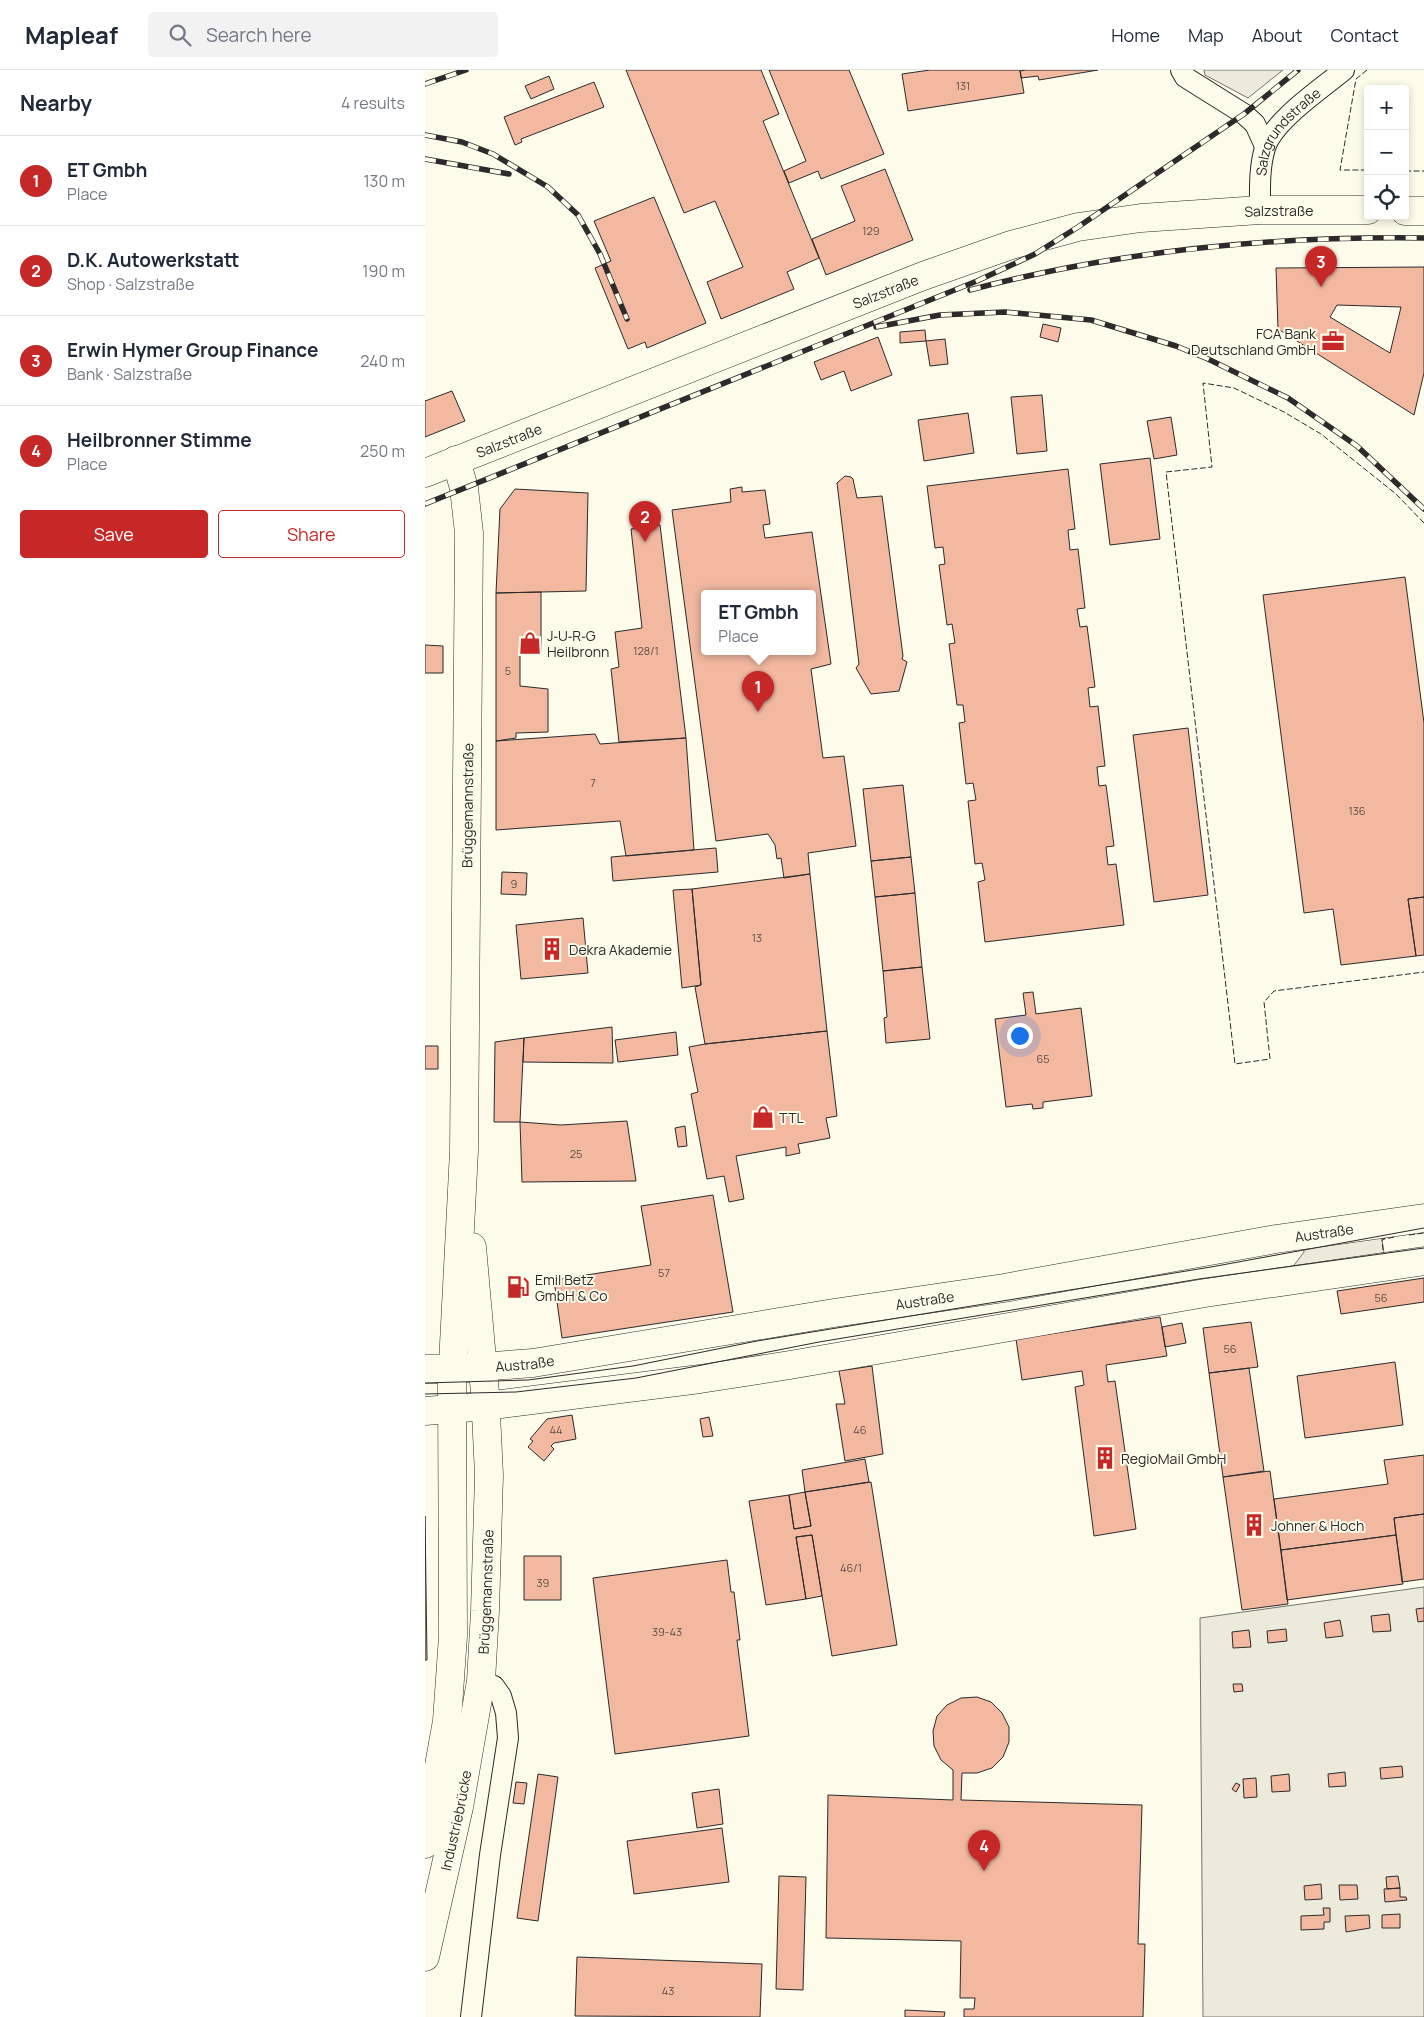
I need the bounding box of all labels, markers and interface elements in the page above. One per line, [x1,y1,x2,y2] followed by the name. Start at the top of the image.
[148,12,498,57] search box
[25,18,118,51] text: Mapleaf
[166,21,194,49] icon: search
[206,22,312,48] text: Search here
[1111,23,1160,47] text: Home
[1188,23,1224,47] text: Map
[1252,23,1302,47] text: About
[1330,23,1399,47] text: Contact
[956,78,970,93] house number: 131
[1251,83,1324,177] street label: Salzgrundstraße
[1364,85,1409,220] map controls
[1364,85,1409,130] button: +
[20,89,92,117] text: Nearby
[341,92,405,114] text: 4 results
[1364,130,1409,175] button: −
[67,157,147,183] text: ET Gmbh
[32,170,40,192] text: 1
[363,170,405,192] text: 130 m
[1364,175,1409,220] button: locate
[67,183,107,205] text: Place
[1244,200,1313,221] street label: Salzstraße
[862,223,880,238] house number: 129
[1305,246,1337,287] pin: 3
[67,247,239,273] text: D.K. Autowerkstatt
[31,260,41,282] text: 2
[362,260,405,282] text: 190 m
[850,269,921,312] street label: Salzstraße
[67,273,194,295] text: Shop · Salzstraße
[1191,324,1317,359] place label: FCA Bank Deutschland GmbH
[1320,328,1346,354] office icon: FCA Bank Deutschland GmbH
[67,337,318,363] text: Erwin Hymer Group Finance
[31,350,41,372] text: 3
[360,350,405,372] text: 240 m
[67,363,192,385] text: Bank · Salzstraße
[473,418,544,461] street label: Salzstraße
[67,427,252,453] text: Heilbronner Stimme
[31,440,41,462] text: 4
[360,440,405,462] text: 250 m
[67,453,107,475] text: Place
[629,501,661,542] pin: 2
[20,510,208,558] button: Save
[218,510,405,558] button: Share
[701,590,816,655] popup
[718,599,799,625] text: ET Gmbh
[718,625,759,647] text: Place
[547,626,609,661] place label: J⁃U⁃R⁃G Heilbronn
[517,630,543,656] shop icon: J⁃U⁃R⁃G Heilbronn
[633,643,659,658] house number: 128/1
[505,663,511,678] house number: 5
[742,671,774,712] pin: 1
[457,743,477,868] street label: Brüggemannstraße
[590,775,596,790] house number: 7
[1348,803,1366,818] house number: 136
[511,876,518,891] house number: 9
[752,930,762,945] house number: 13
[539,936,565,962] building icon: Dekra Akademie
[569,940,672,959] place label: Dekra Akademie
[1007,1023,1033,1049] your location
[1036,1051,1050,1066] house number: 65
[750,1104,776,1130] shop icon: TTL
[779,1108,804,1127] place label: TTL
[570,1146,582,1161] house number: 25
[1293,1219,1355,1246] street label: Austraße
[658,1265,670,1280] house number: 57
[535,1270,608,1305] place label: Emil Betz GmbH & Co
[505,1274,531,1300] fuel station icon: Emil Betz GmbH & Co
[894,1286,955,1313] street label: Austraße
[1374,1290,1388,1305] house number: 56
[1223,1341,1237,1356] house number: 56
[495,1350,556,1375] street label: Austraße
[549,1422,563,1437] house number: 44
[853,1422,867,1437] house number: 46
[1092,1445,1118,1471] building icon: RegioMail GmbH
[1121,1449,1226,1468] place label: RegioMail GmbH
[1241,1512,1267,1538] building icon: Johner & Hoch
[1271,1516,1364,1535] place label: Johner & Hoch
[473,1529,497,1655] street label: Brüggemannstraße
[840,1560,862,1575] house number: 46/1
[537,1575,550,1590] house number: 39
[652,1624,682,1639] house number: 39-43
[435,1769,475,1872] street label: Industriebrücke
[968,1830,1000,1871] pin: 4
[662,1983,674,1998] house number: 43

